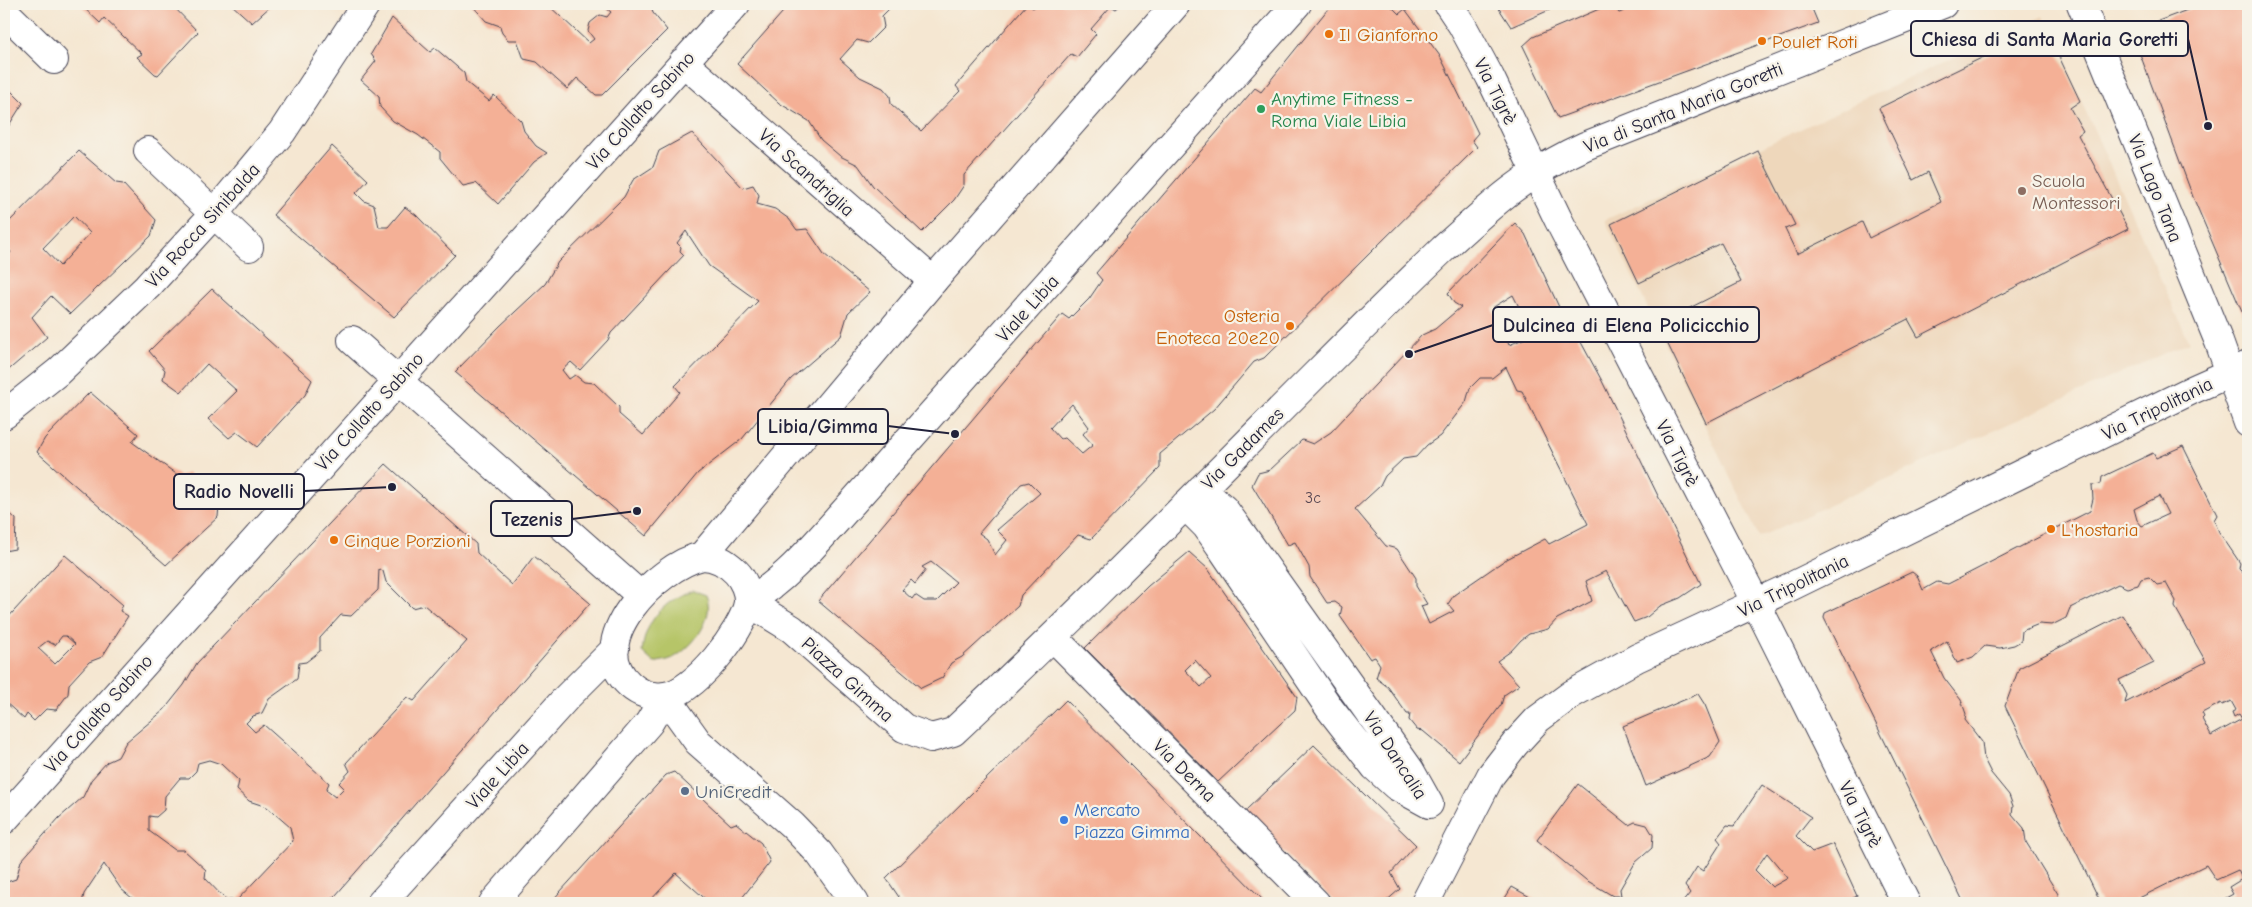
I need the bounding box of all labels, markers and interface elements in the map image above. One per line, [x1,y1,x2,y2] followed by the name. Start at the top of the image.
[1911,21,2188,56] callout: Chiesa di Santa Maria Goretti
[1339,24,1438,46] place label: Il Gianforno
[1323,28,1335,40] marker: Il Gianforno
[1922,28,2178,51] text: Chiesa di Santa Maria Goretti
[1772,31,1858,53] place label: Poulet Roti
[1756,35,1768,47] marker: Poulet Roti
[582,47,700,174] street label: Via Collalto Sabino
[1469,55,1521,128] street label: Via Tigrè
[1581,58,1786,158] street label: Via di Santa Maria Goretti
[1271,88,1413,132] place label: Anytime Fitness - Roma Viale Libia
[1255,103,1267,115] marker: Anytime Fitness - Roma Viale Libia
[754,124,859,221] street label: Via Scandriglia
[2123,131,2187,246] street label: Via Lago Tana
[141,159,264,292] street label: Via Rocca Sinibalda
[2032,170,2121,214] place label: Scuola Montessori
[2016,185,2028,197] marker: Scuola Montessori
[992,271,1063,347] street label: Viale Libia
[1156,305,1280,349] place label: Osteria Enoteca 20e20
[1493,307,1759,342] callout: Dulcinea di Elena Policicchio
[1503,314,1749,337] text: Dulcinea di Elena Policicchio
[1284,320,1296,332] marker: Osteria Enoteca 20e20
[311,348,429,475] street label: Via Collalto Sabino
[2099,373,2216,445] street label: Via Tripolitania
[1197,403,1288,494] street label: Via Gadames
[758,409,888,444] callout: Libia/Gimma
[768,415,878,438] text: Libia/Gimma
[1651,417,1703,490] street label: Via Tigrè
[174,474,304,509] callout: Radio Novelli
[184,480,294,503] text: Radio Novelli
[1305,489,1321,507] house number: 3c
[491,501,572,536] callout: Tezenis
[502,508,562,531] text: Tezenis
[2061,519,2139,541] place label: L'hostaria
[2045,523,2057,535] marker: L'hostaria
[344,530,471,552] place label: Cinque Porzioni
[328,534,340,546] marker: Cinque Porzioni
[1735,550,1852,622] street label: Via Tripolitania
[797,633,898,727] street label: Piazza Gimma
[40,650,158,777] street label: Via Collalto Sabino
[1359,708,1432,804] street label: Via Dancalia
[1148,735,1220,807] street label: Via Derna
[462,738,533,814] street label: Viale Libia
[1834,778,1886,851] street label: Via Tigrè
[695,781,772,803] place label: UniCredit
[679,785,691,797] marker: UniCredit
[1074,799,1190,843] place label: Mercato Piazza Gimma
[1058,814,1070,826] marker: Mercato Piazza Gimma

